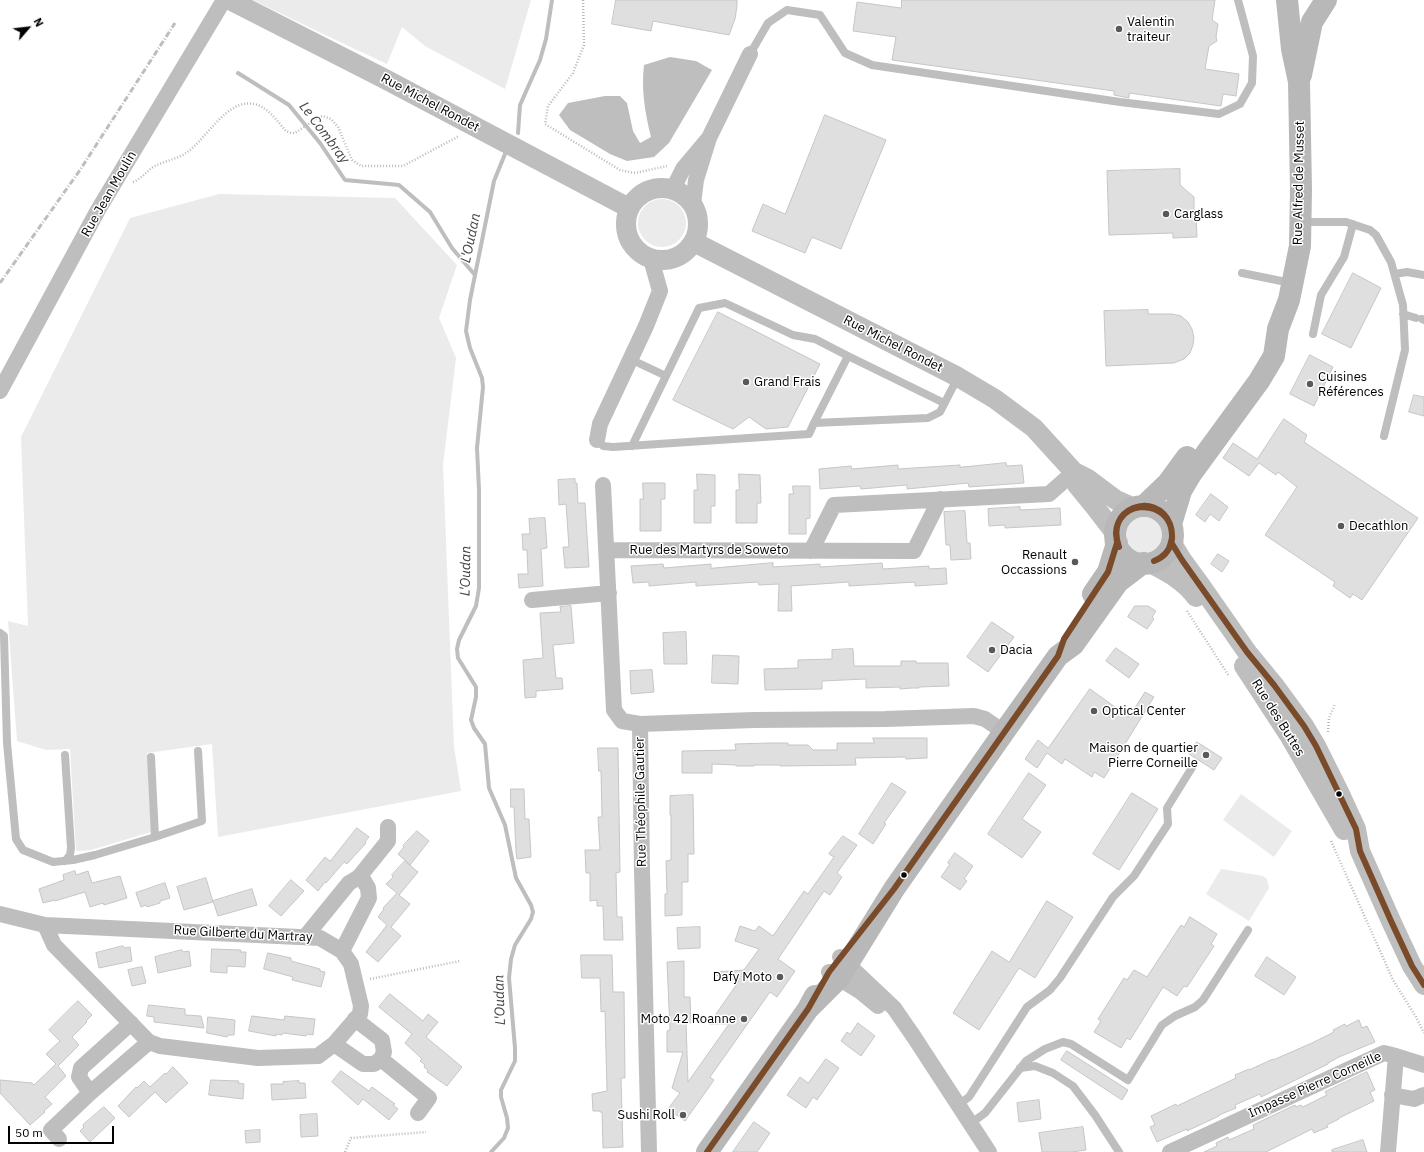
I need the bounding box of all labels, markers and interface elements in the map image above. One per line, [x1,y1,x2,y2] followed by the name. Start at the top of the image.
[8,8,48,48] north arrow
[1127,14,1175,45] place label: Valentin traiteur
[31,16,47,29] text: N
[1114,24,1124,34] marker: Valentin traiteur
[378,70,482,136] street label: Rue Michel Rondet
[295,99,353,167] water label: Le Combray
[1290,121,1308,245] street label: Rue Alfred de Musset
[78,148,140,240] street label: Rue Jean Moulin
[1174,206,1223,222] place label: Carglass
[1161,209,1171,219] marker: Carglass
[458,212,484,264] water label: L'Oudan
[841,312,945,376] street label: Rue Michel Rondet
[1318,369,1384,400] place label: Cuisines Références
[754,374,821,390] place label: Grand Frais
[741,377,751,387] marker: Grand Frais
[1305,379,1315,389] marker: Cuisines Références
[1349,518,1408,534] place label: Decathlon
[1336,521,1346,531] marker: Decathlon
[630,542,788,558] street label: Rue des Martyrs de Soweto
[457,546,475,596] water label: L'Oudan
[1001,547,1067,578] place label: Renault Occassions
[1070,557,1080,567] marker: Renault Occassions
[1000,642,1032,658] place label: Dacia
[987,645,997,655] marker: Dacia
[1248,676,1308,760] street label: Rue des Buttes
[1102,703,1186,719] place label: Optical Center
[1089,706,1099,716] marker: Optical Center
[632,737,650,867] street label: Rue Théophile Gautier
[1089,740,1198,771] place label: Maison de quartier Pierre Corneille
[1201,750,1211,760] marker: Maison de quartier Pierre Corneille
[1334,789,1344,799] unlabelled marker
[899,870,909,880] unlabelled marker
[173,923,313,945] street label: Rue Gilberte du Martray
[713,969,772,985] place label: Dafy Moto
[775,972,785,982] marker: Dafy Moto
[491,975,509,1025] water label: L'Oudan
[640,1011,736,1027] place label: Moto 42 Roanne
[739,1014,749,1024] marker: Moto 42 Roanne
[1246,1049,1384,1121] street label: Impasse Pierre Corneille
[618,1107,675,1123] place label: Sushi Roll
[678,1110,688,1120] marker: Sushi Roll
[10,1118,116,1144] scale bar
[15,1125,43,1140] text: 50 m

